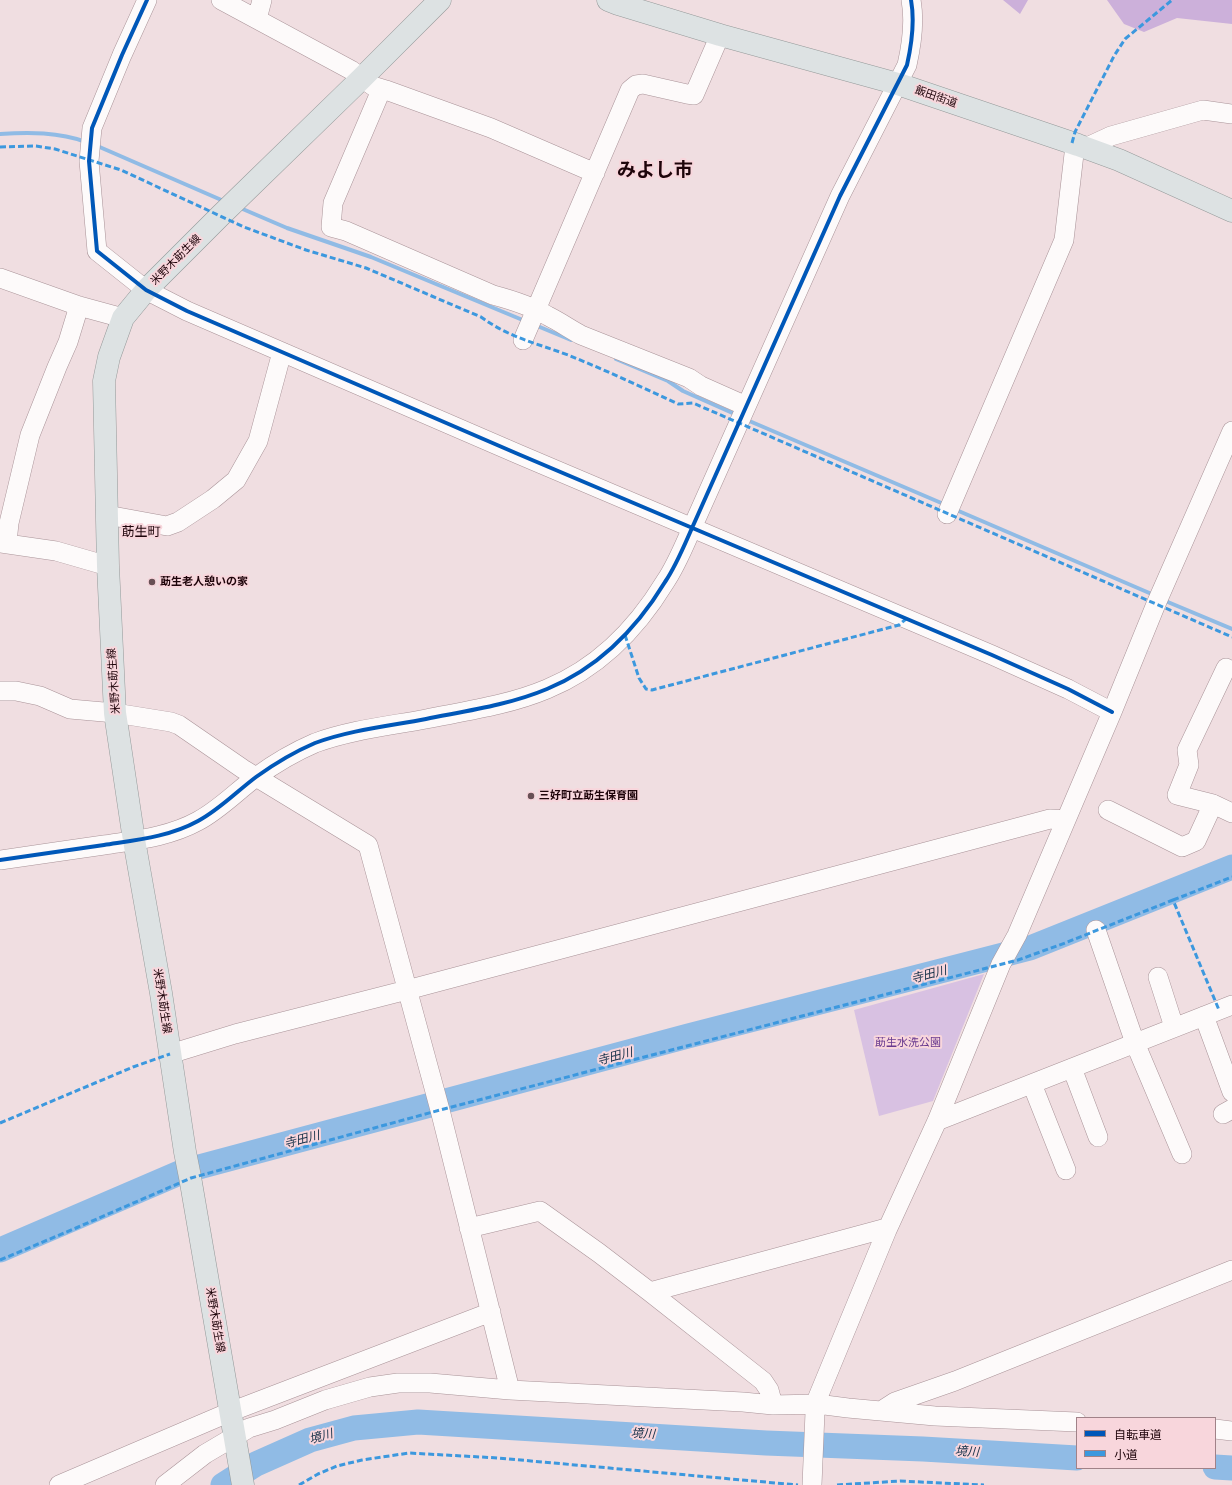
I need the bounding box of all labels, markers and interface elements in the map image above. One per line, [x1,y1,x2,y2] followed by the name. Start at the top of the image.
[913,84,959,110] street label: 飯田街道
[617,160,693,182] district label: みよし市
[148,232,204,288] street label: 米野木莇生線
[122,524,160,540] district label: 莇生町
[160,575,248,589] place label: 莇生老人憩いの家
[147,577,157,587] marker: 莇生老人憩いの家
[105,648,123,714] street label: 米野木莇生線
[539,789,638,803] place label: 三好町立莇生保育園
[526,791,536,801] marker: 三好町立莇生保育園
[910,963,948,987] water label: 寺田川
[150,967,174,1035] street label: 米野木莇生線
[875,1036,941,1050] park label: 莇生水洗公園
[596,1045,634,1069] water label: 寺田川
[283,1128,321,1152] water label: 寺田川
[203,1286,227,1354] street label: 米野木莇生線
[1076,1417,1216,1469] legend
[631,1426,655,1442] water label: 境川
[307,1427,335,1447] water label: 境川
[1114,1427,1162,1442] text: 自転車道
[955,1444,979,1460] water label: 境川
[1114,1447,1138,1462] text: 小道

